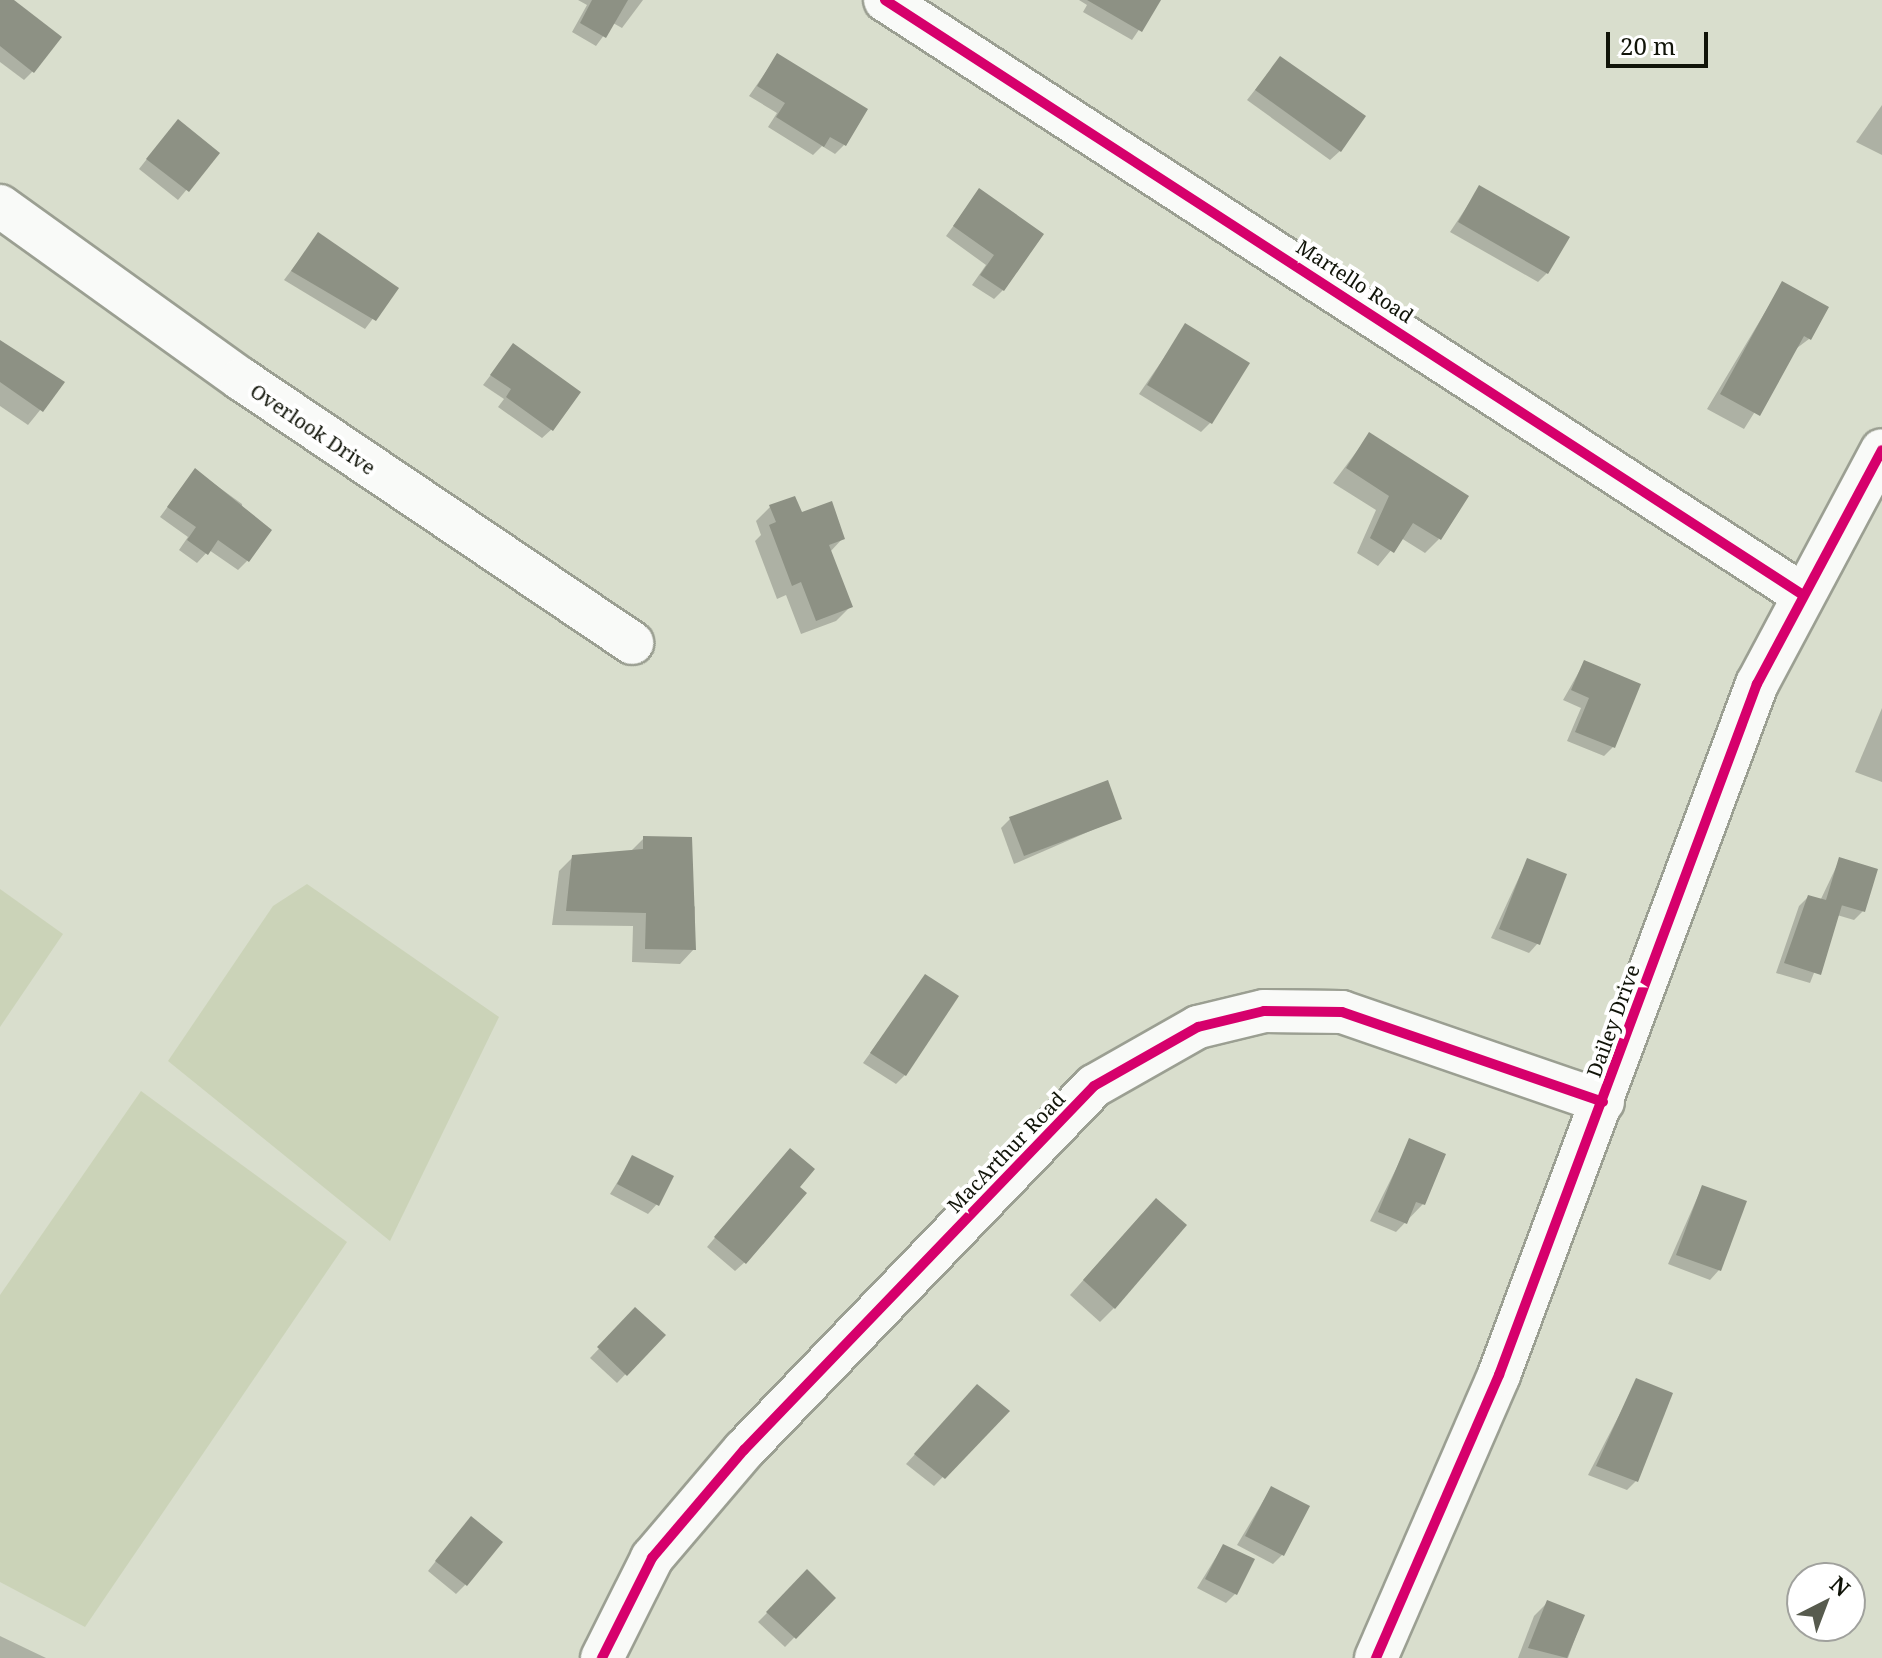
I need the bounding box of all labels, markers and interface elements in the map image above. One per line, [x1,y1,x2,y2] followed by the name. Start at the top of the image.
[1610,16,1712,66] scale bar
[1620,29,1676,62] text: 20 m
[1292,234,1418,328] street label: Martello Road
[246,378,380,480] street label: Overlook Drive
[1582,961,1644,1081] street label: Dailey Drive
[942,1087,1070,1217] street label: MacArthur Road
[1786,1562,1866,1642] north arrow
[1824,1569,1857,1603] text: N

